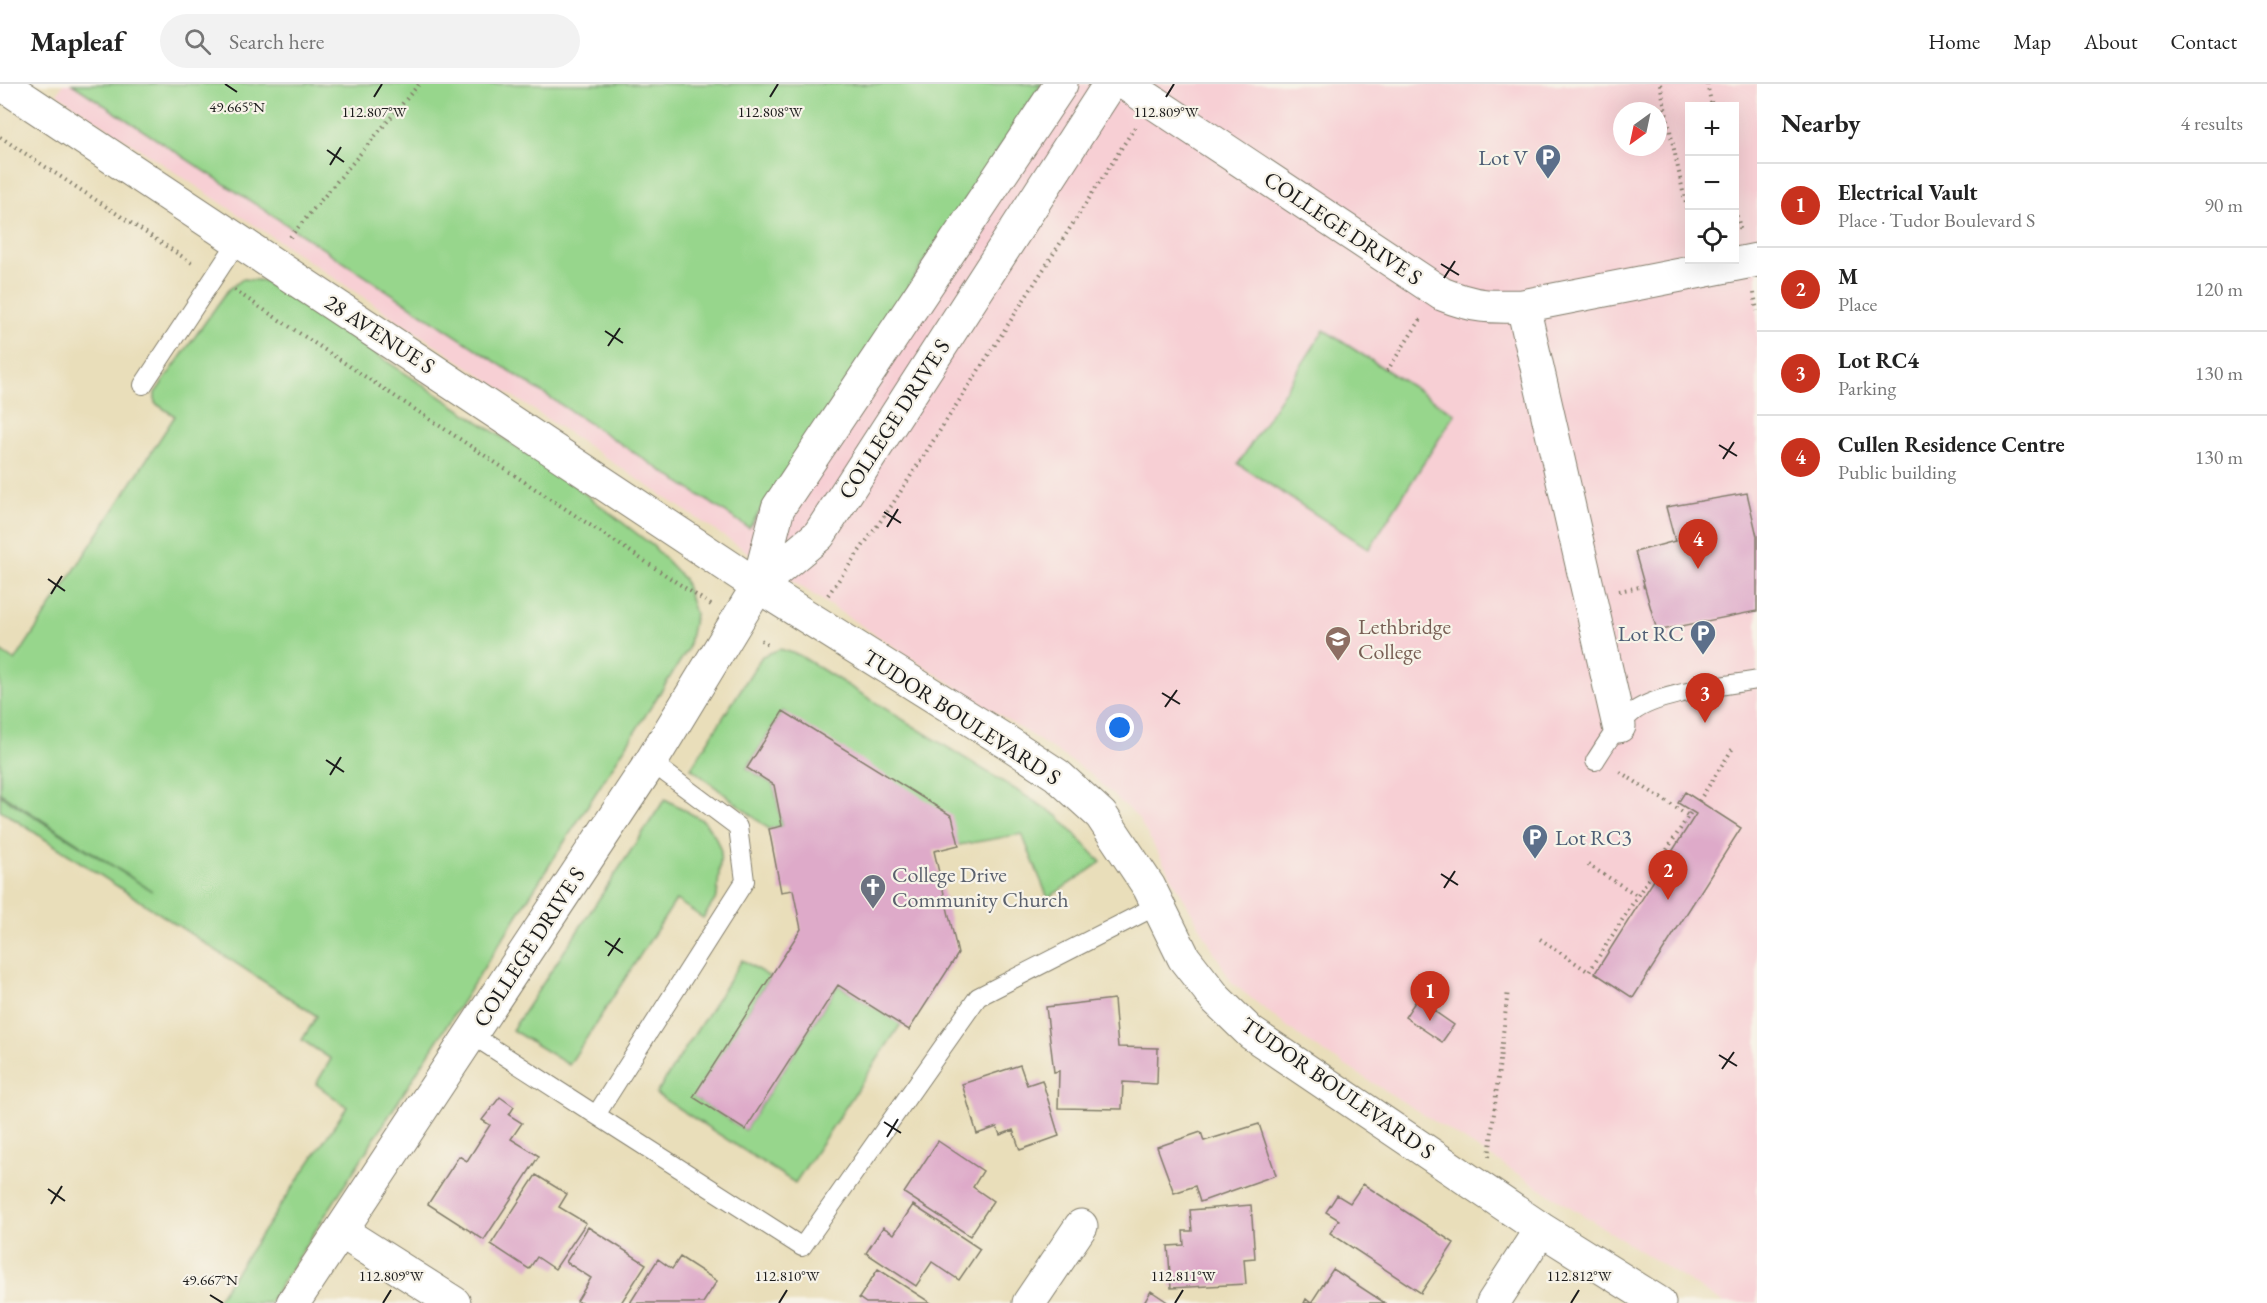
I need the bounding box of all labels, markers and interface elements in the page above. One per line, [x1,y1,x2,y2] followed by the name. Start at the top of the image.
[160,14,580,68] search box
[30,23,124,59] text: Mapleaf
[181,25,214,58] icon: search
[229,27,324,56] text: Search here
[1928,28,1980,55] text: Home
[2013,28,2051,55] text: Map
[2084,28,2137,55] text: About
[2170,28,2237,55] text: Contact
[209,97,265,116] text: 49.665°N
[342,102,407,121] text: 112.807°W
[738,102,803,121] text: 112.808°W
[1134,102,1199,121] text: 112.809°W
[1613,102,1667,156] north arrow
[1685,102,1739,264] map controls
[1685,102,1739,156] button: +
[1781,106,1861,140] text: Nearby
[2180,110,2243,136] text: 4 results
[1533,142,1563,180] parking icon: Lot V
[1478,143,1528,172] place label: Lot V
[1685,156,1739,210] button: −
[1258,164,1428,292] street label: COLLEGE DRIVE S
[1838,178,1978,207] text: Electrical Vault
[1795,192,1806,218] text: 1
[2204,192,2243,218] text: 90 m
[1838,207,2035,233] text: Place · Tudor Boulevard S
[1685,210,1739,264] button: locate
[1838,262,1858,291] text: M
[1795,276,1806,302] text: 2
[2195,276,2243,302] text: 120 m
[319,288,441,380] street label: 28 AVENUE S
[1838,291,1877,317] text: Place
[831,334,957,504] street label: COLLEGE DRIVE S
[1838,346,1919,375] text: Lot RC4
[1795,360,1806,386] text: 3
[2195,360,2243,386] text: 130 m
[1838,375,1896,401] text: Parking
[1838,430,2065,459] text: Cullen Residence Centre
[1795,444,1806,470] text: 4
[2195,444,2243,470] text: 130 m
[1838,459,1956,485] text: Public building
[1678,520,1718,569] pin: 4
[1358,612,1451,666] place label: Lethbridge College
[1688,618,1718,656] parking icon: Lot RC
[1618,619,1684,648] place label: Lot RC
[1323,624,1353,662] school or university icon: Lethbridge College
[858,642,1066,792] street label: TUDOR BOULEVARD S
[1686,674,1724,723] pin: 3
[1105,713,1134,742] your location
[1520,822,1550,860] parking icon: Lot RC3
[1555,823,1632,852] place label: Lot RC3
[1648,850,1688,900] pin: 2
[892,860,1068,914] place label: College Drive Community Church
[466,862,592,1032] street label: COLLEGE DRIVE S
[858,872,888,910] church icon: College Drive Community Church
[1410,972,1450,1021] pin: 1
[1236,1010,1440,1166] street label: TUDOR BOULEVARD S
[359,1266,424,1285] text: 112.809°W
[755,1266,820,1285] text: 112.810°W
[1151,1266,1216,1285] text: 112.811°W
[1547,1266,1612,1285] text: 112.812°W
[182,1270,238,1289] text: 49.667°N

